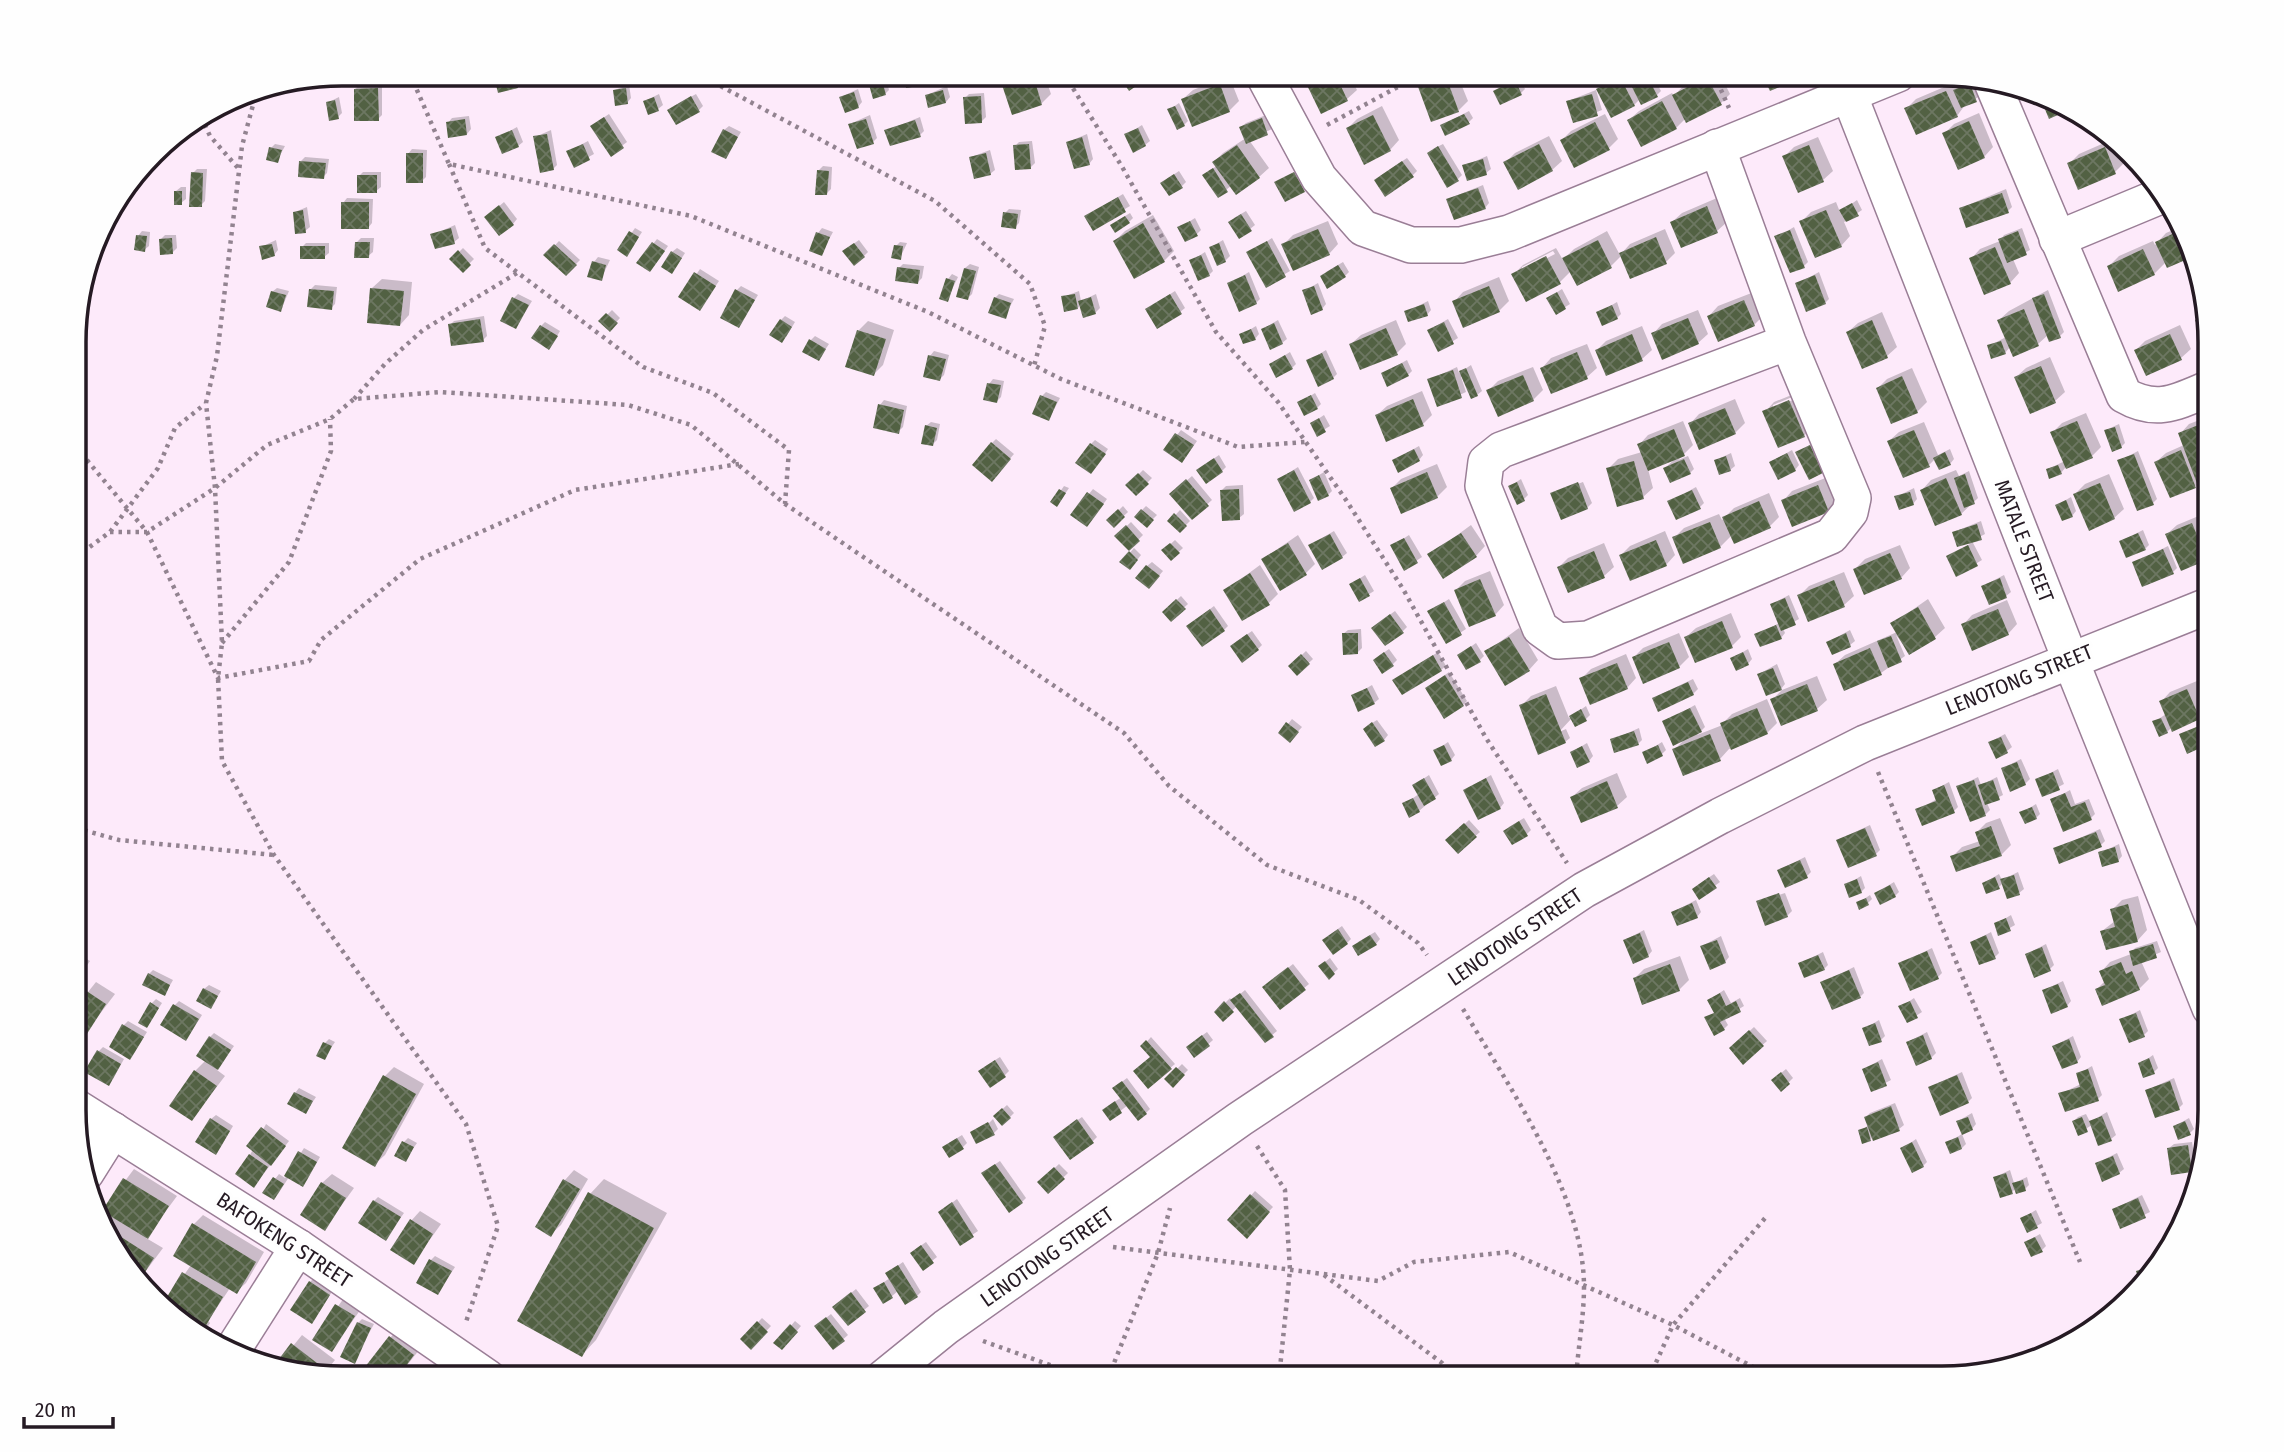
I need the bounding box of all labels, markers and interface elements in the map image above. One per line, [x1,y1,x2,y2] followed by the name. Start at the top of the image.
[1989,476,2059,606] street label: MATALE STREET
[1941,638,2097,721] street label: LENOTONG STREET
[1443,882,1587,992] street label: LENOTONG STREET
[212,1187,357,1293] street label: BAFOKENG STREET
[975,1201,1119,1313] street label: LENOTONG STREET
[24,1386,114,1430] scale bar
[35,1397,76,1423] text: 20 m

